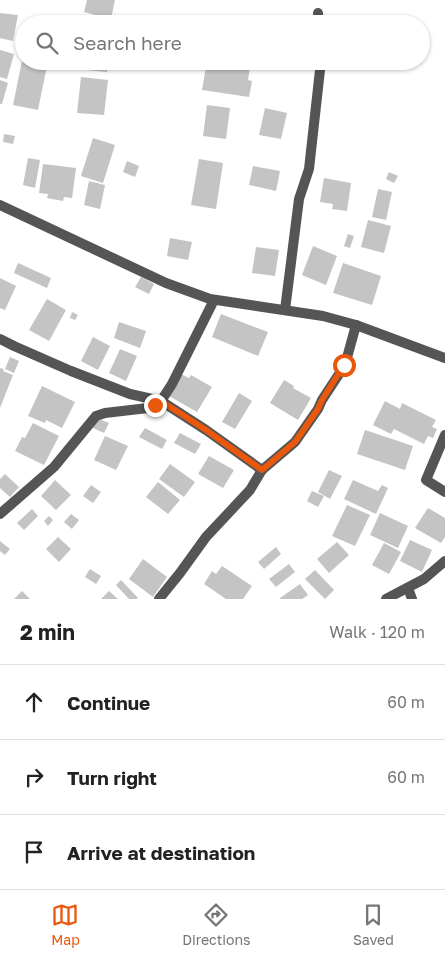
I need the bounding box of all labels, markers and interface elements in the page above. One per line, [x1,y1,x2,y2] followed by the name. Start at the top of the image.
[15,15,430,70] search box
[33,29,61,57] icon: search
[73,31,182,54] text: Search here
[333,354,356,377] route start
[144,394,167,417] route end
[20,619,75,645] text: 2 min
[329,622,425,642] text: Walk · 120 m
[20,688,48,716] icon: ahead
[67,691,150,714] text: Continue
[387,692,425,712] text: 60 m
[20,763,48,791] icon: right
[67,766,157,789] text: Turn right
[387,767,425,787] text: 60 m
[20,838,48,866] icon: arrive
[67,841,255,864] text: Arrive at destination
[51,901,80,948] tab: Map
[182,901,251,948] tab: Directions
[353,901,394,948] tab: Saved

